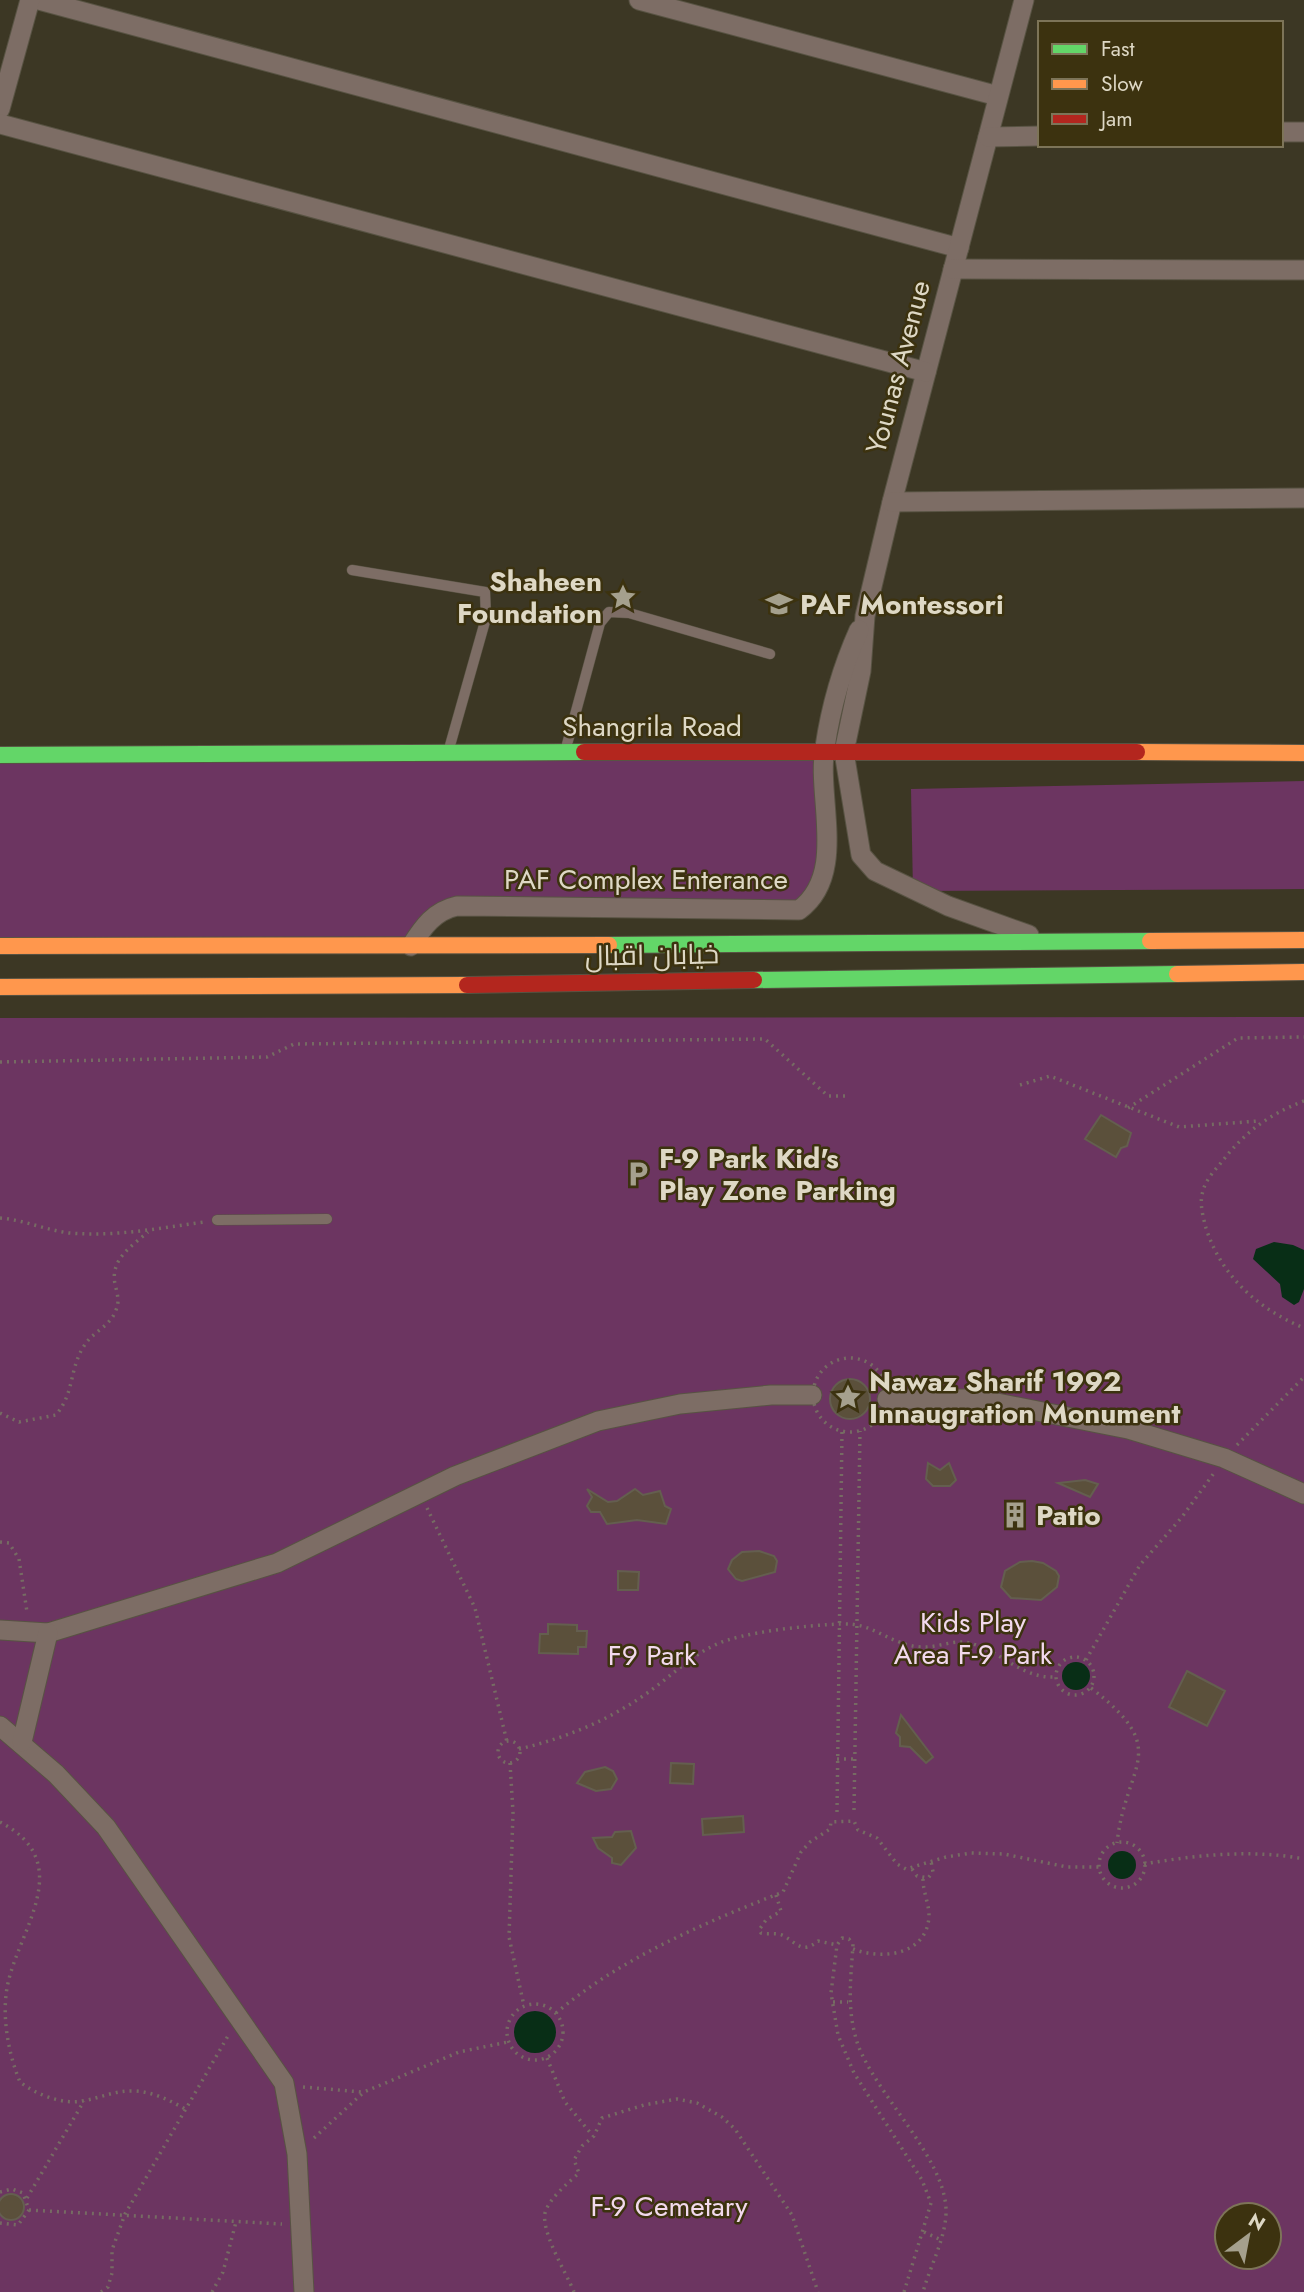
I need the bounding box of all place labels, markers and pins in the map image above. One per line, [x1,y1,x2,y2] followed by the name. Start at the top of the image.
[457,561,602,634] place label: Shaheen Foundation
[608,582,638,612] place icon: Shaheen Foundation
[800,584,1004,625] place label: PAF Montessori
[764,589,794,619] school or university icon: PAF Montessori
[659,1138,896,1211] place label: F-9 Park Kid's Play Zone Parking
[623,1159,653,1189] parking icon: F-9 Park Kid's Play Zone Parking
[869,1361,1180,1434] place label: Nawaz Sharif 1992 Innaugration Monument
[833,1382,863,1412] place icon: Nawaz Sharif 1992 Innaugration Monument
[1036,1495,1101,1536] place label: Patio
[1000,1500,1030,1530] building icon: Patio

